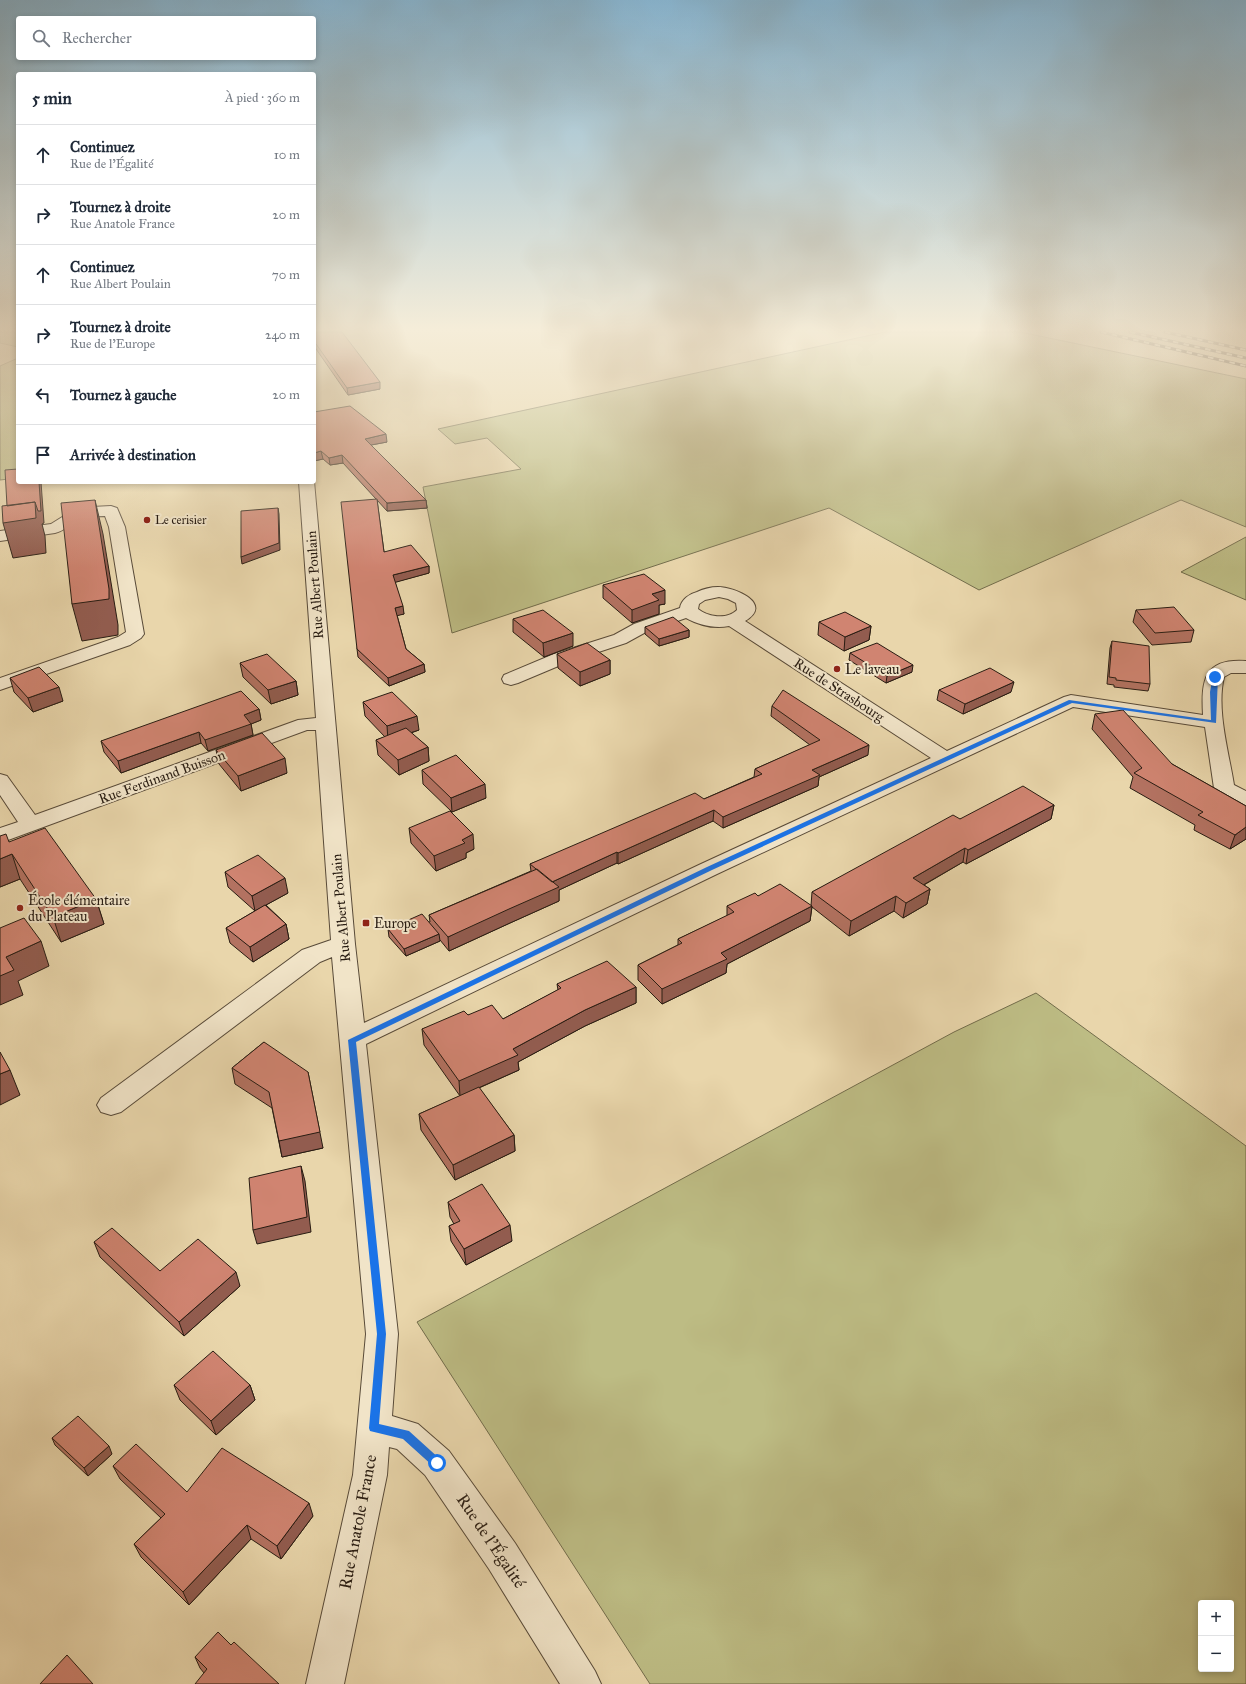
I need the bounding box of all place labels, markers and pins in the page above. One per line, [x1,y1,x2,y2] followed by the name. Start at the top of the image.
[155,513,207,527] place label: Le cerisier
[142,515,152,525] marker: Le cerisier
[845,661,900,678] place label: Le laveau
[832,664,842,674] marker: Le laveau
[28,890,130,925] place label: École élémentaire du Plateau
[15,903,25,913] marker: École élémentaire du Plateau
[374,915,417,932] place label: Europe
[361,918,371,928] marker: Europe

